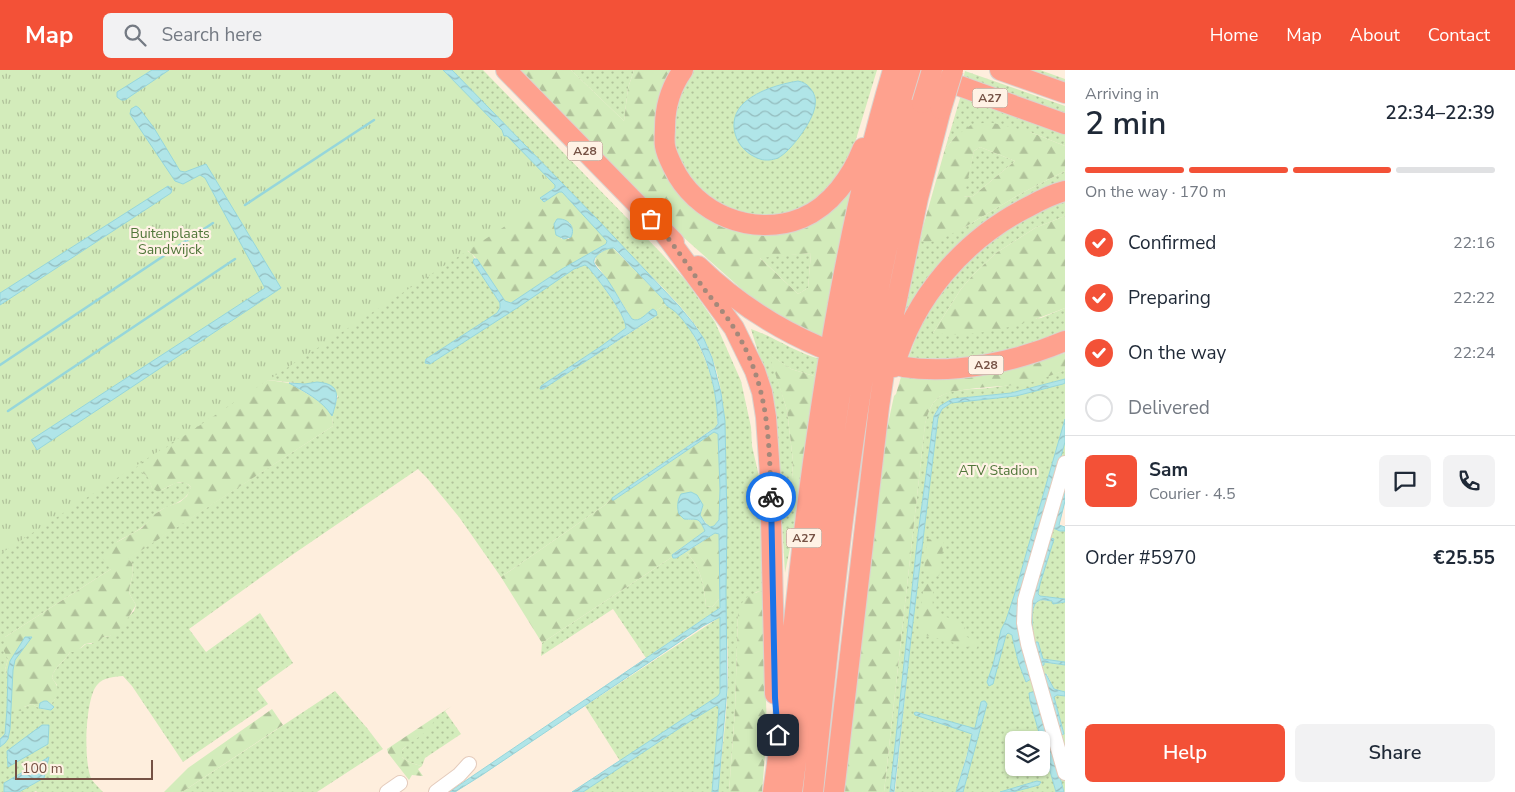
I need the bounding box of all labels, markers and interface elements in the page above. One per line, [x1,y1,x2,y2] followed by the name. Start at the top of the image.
[103,13,453,58] search box
[25,19,73,51] text: Map
[121,21,149,49] icon: search
[161,22,262,48] text: Search here
[1210,23,1258,47] text: Home
[1286,23,1322,47] text: Map
[1350,23,1400,47] text: About
[1428,23,1490,47] text: Contact
[1085,83,1159,105] text: Arriving in
[972,88,1008,108] road number: A27
[1385,100,1495,126] text: 22:34–22:39
[1085,102,1167,145] text: 2 min
[568,142,602,160] road number: A28
[1085,181,1226,203] text: On the way · 170 m
[630,198,672,240] pin
[637,205,665,233] icon: bag
[130,224,210,259] park label: Buitenplaats Sandwijck
[1085,229,1113,257] icon: check
[1128,230,1216,256] text: Confirmed
[1453,232,1495,254] text: 22:16
[1085,284,1113,312] icon: check
[1128,285,1211,311] text: Preparing
[1453,287,1495,309] text: 22:22
[1085,339,1113,367] icon: check
[1128,340,1226,366] text: On the way
[1453,342,1495,364] text: 22:24
[968,356,1004,374] road number: A28
[1128,395,1210,421] text: Delivered
[1379,455,1431,507] button: chat
[1443,455,1495,507] button: phone
[1149,457,1188,483] text: Sam
[958,461,1038,480] park label: ATV Stadion
[1105,468,1117,494] text: S
[746,472,796,522] courier
[757,483,785,511] icon: bike
[1149,483,1235,505] text: Courier · 4.5
[786,528,822,548] road number: A27
[1085,545,1196,571] text: Order #5970
[1433,545,1495,571] text: €25.55
[757,714,799,756] pin
[764,721,792,749] icon: home
[1085,724,1285,782] button: Help
[1295,724,1495,782] button: Share
[1005,731,1050,776] map controls
[1005,731,1050,776] button: layers
[15,757,152,780] scale bar
[22,759,63,778] text: 100 m

